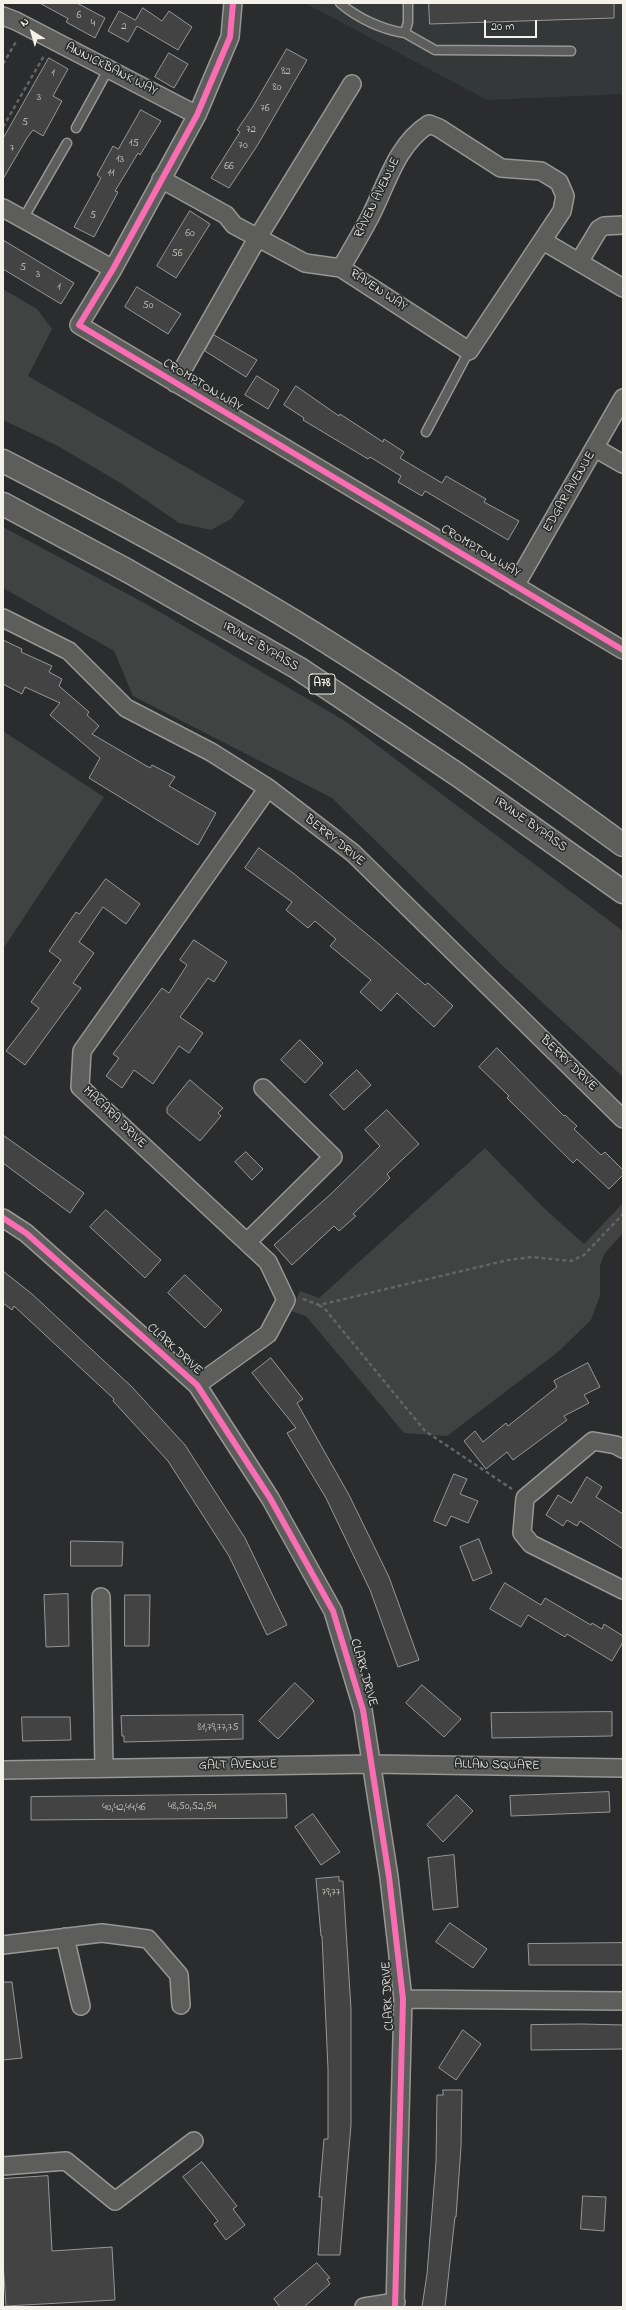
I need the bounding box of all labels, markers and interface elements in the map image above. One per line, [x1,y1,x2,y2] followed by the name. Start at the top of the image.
[77,9,81,23] house number: 6
[12,12,52,52] north arrow
[486,12,539,38] scale bar
[17,14,33,31] text: N
[91,17,95,31] house number: 4
[491,18,514,36] text: 20 m
[121,20,127,34] house number: 2
[62,40,160,100] street label: ANNICKBANK WAY
[281,65,291,79] house number: 82
[51,67,55,81] house number: 1
[273,81,281,95] house number: 80
[37,91,41,105] house number: 3
[260,102,270,116] house number: 76
[22,116,28,130] house number: 5
[246,123,256,137] house number: 72
[129,137,139,151] house number: 15
[238,139,248,153] house number: 70
[10,142,14,156] house number: 7
[116,153,124,167] house number: 13
[352,155,404,241] street label: RAVEN AVENUE
[224,160,234,174] house number: 66
[108,167,114,181] house number: 11
[90,209,96,223] house number: 5
[185,227,195,241] house number: 60
[171,247,183,261] house number: 56
[20,261,26,275] house number: 5
[346,267,410,315] street label: RAVEN WAY
[36,268,40,282] house number: 3
[57,281,61,295] house number: 1
[142,299,154,313] house number: 50
[160,356,244,416] street label: CROMPTON WAY
[541,449,599,535] street label: EDGAR AVENUE
[438,522,522,582] street label: CROMPTON WAY
[219,619,301,675] street label: IRVINE BYPASS
[309,674,335,694] road number: A78
[491,794,569,856] street label: IRVINE BYPASS
[301,812,367,870] street label: BERRY DRIVE
[536,1033,600,1095] street label: BERRY DRIVE
[79,1084,149,1152] street label: MACARA DRIVE
[143,1321,205,1379] street label: CLARK DRIVE
[346,1637,380,1709] street label: CLARK DRIVE
[197,1721,239,1735] house number: 81,79,77,75
[454,1757,540,1775] street label: ALLAN SQUARE
[199,1758,277,1774] street label: GALT AVENUE
[168,1800,216,1814] house number: 48,50,52,54
[102,1801,146,1815] house number: 40,42,44,46
[322,1886,340,1900] house number: 79,77
[379,1961,399,2031] street label: CLARK DRIVE

